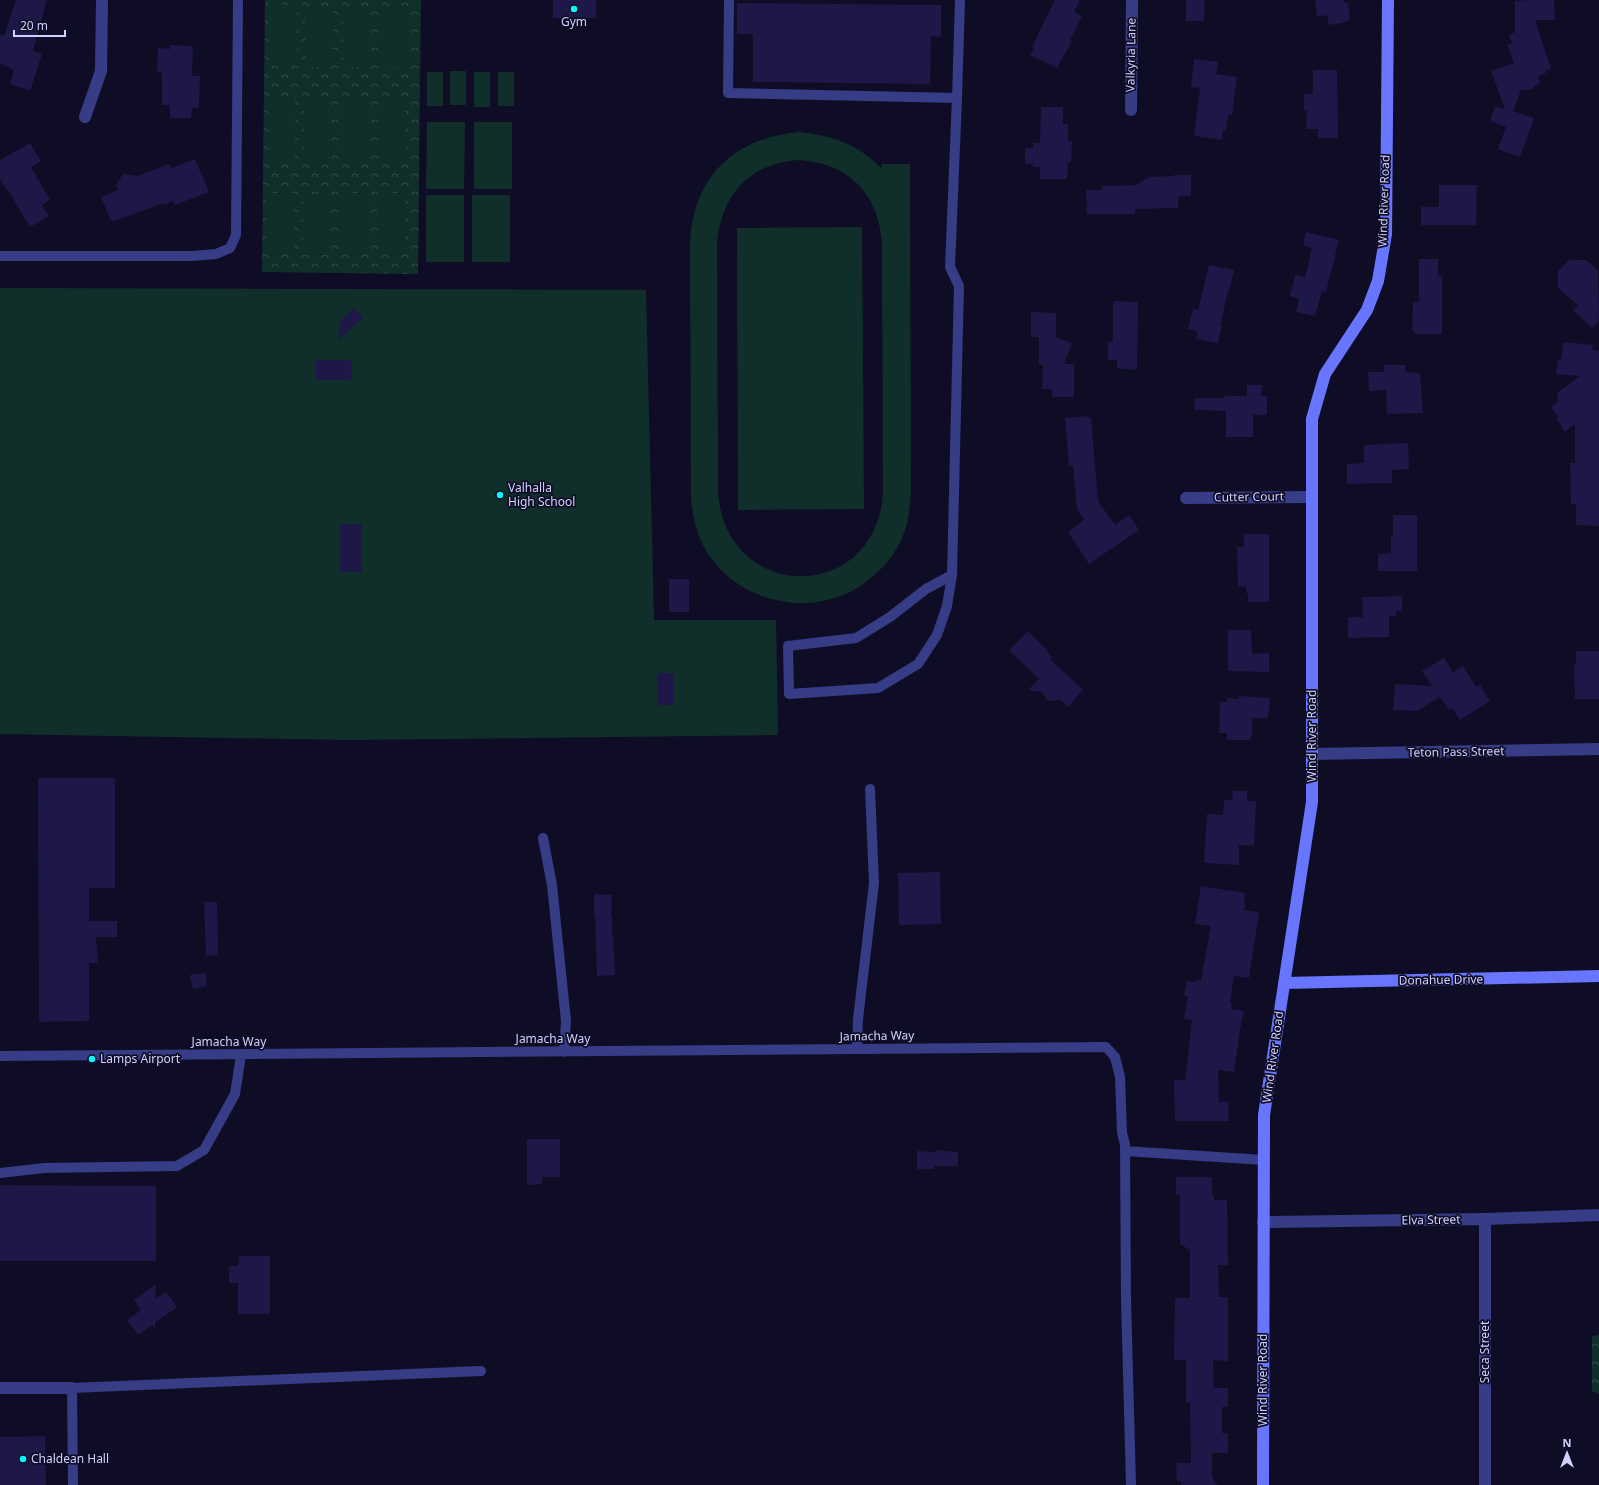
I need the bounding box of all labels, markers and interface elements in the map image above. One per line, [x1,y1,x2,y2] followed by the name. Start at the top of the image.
[569,4,579,14] marker: Gym
[14,12,65,38] scale bar
[561,13,587,30] place label: Gym
[20,17,48,34] text: 20 m
[1121,17,1140,92] street label: Valkyria Lane
[1373,154,1394,248] street label: Wind River Road
[508,479,575,510] place label: Valhalla High School
[1214,487,1285,506] street label: Cutter Court
[495,490,505,500] marker: Valhalla High School
[1303,690,1320,782] street label: Wind River Road
[1407,742,1505,761] street label: Teton Pass Street
[1399,970,1484,989] street label: Donahue Drive
[1258,1010,1287,1104] street label: Wind River Road
[838,1026,915,1045] street label: Jamacha Way
[515,1030,591,1047] street label: Jamacha Way
[191,1033,267,1050] street label: Jamacha Way
[100,1050,181,1067] place label: Lamps Airport
[87,1054,97,1064] marker: Lamps Airport
[1401,1210,1461,1229] street label: Elva Street
[1476,1320,1493,1383] street label: Seca Street
[1254,1334,1271,1426] street label: Wind River Road
[1547,1433,1587,1473] north arrow
[1563,1435,1571,1450] text: N
[31,1450,109,1467] place label: Chaldean Hall
[18,1454,28,1464] marker: Chaldean Hall

